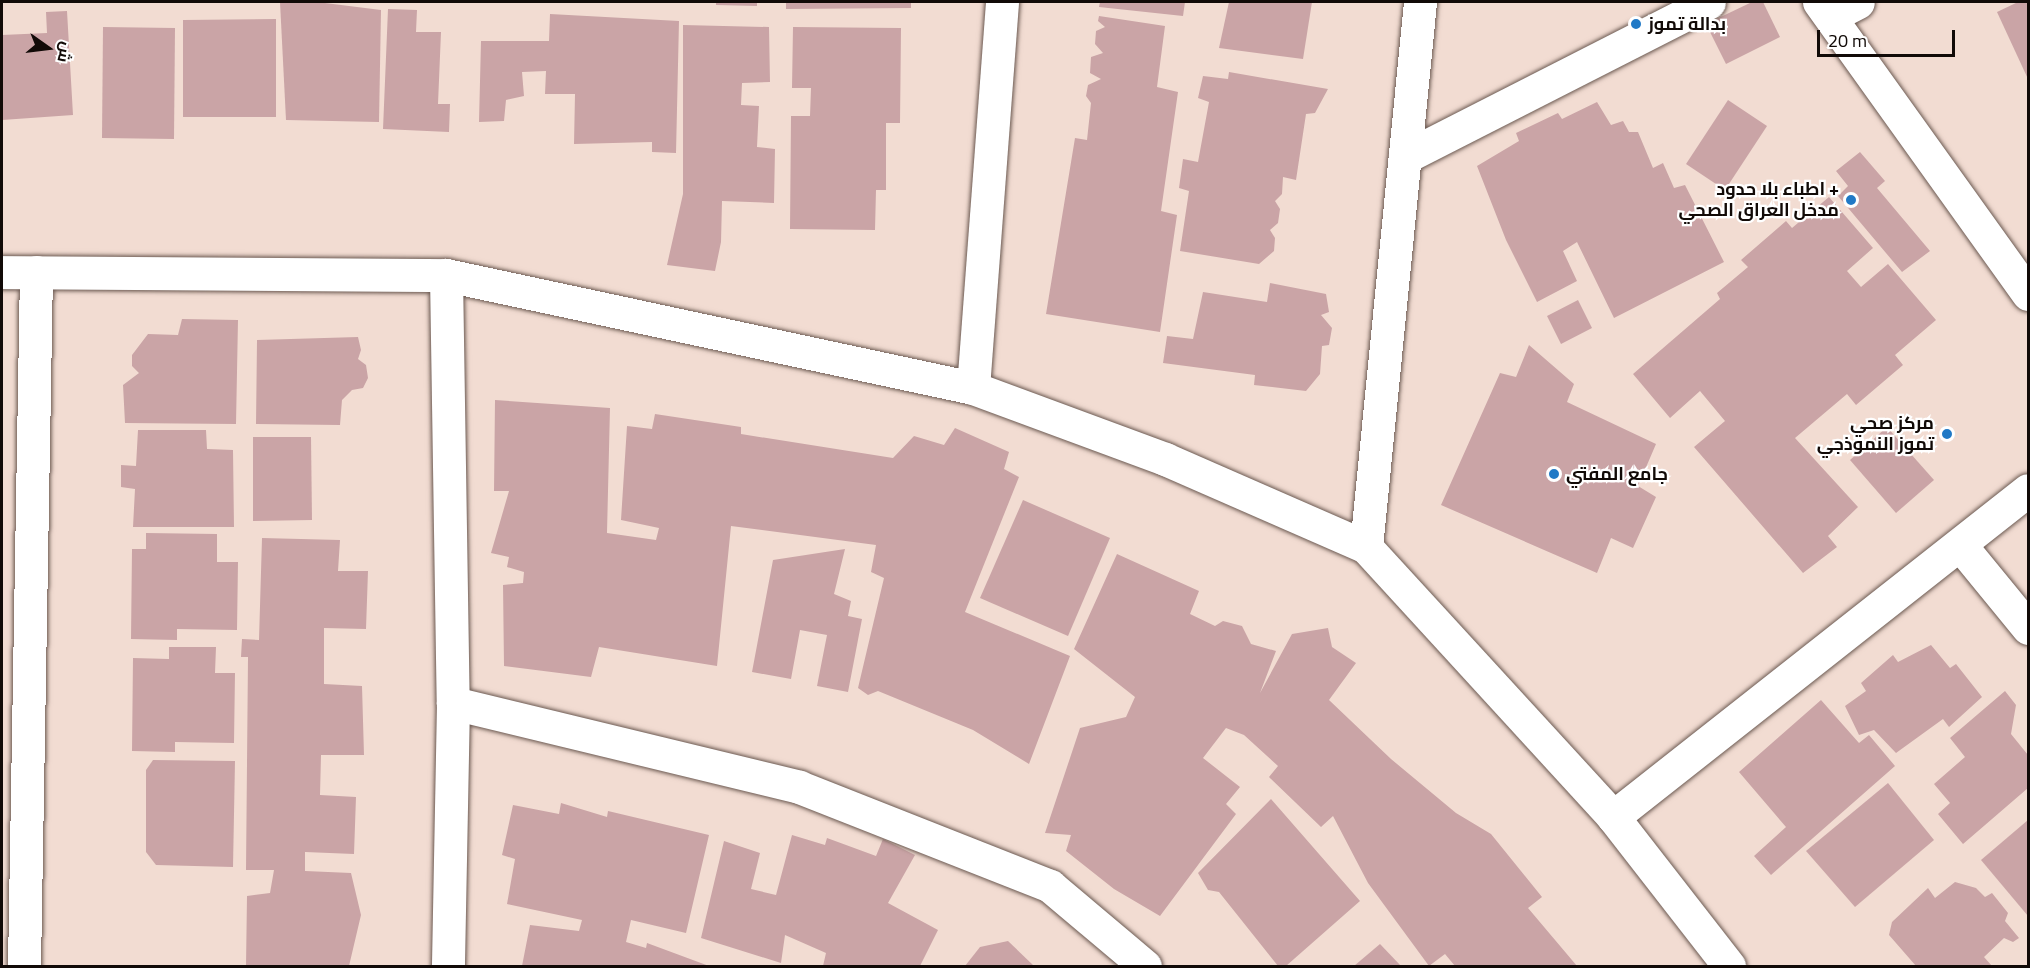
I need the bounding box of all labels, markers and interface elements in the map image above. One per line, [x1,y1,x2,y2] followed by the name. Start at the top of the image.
[1648,13,1726,35] place label: بدالة تموز
[1629,17,1643,31] marker: بدالة تموز
[18,18,78,78] north arrow
[1820,18,1958,56] scale bar
[1828,24,1867,57] text: 20 m
[48,39,83,66] text: ش
[1679,179,1839,222] place label: اطباء بلا حدود + مدخل العراق الصحي
[1844,193,1858,207] marker: اطباء بلا حدود + مدخل العراق الصحي
[1817,413,1934,456] place label: مركز صحي تموز النموذجي
[1938,425,1956,443] marker: مركز صحي تموز النموذجي
[1566,463,1668,485] place label: جامع المفتي
[1547,467,1561,481] marker: جامع المفتي

